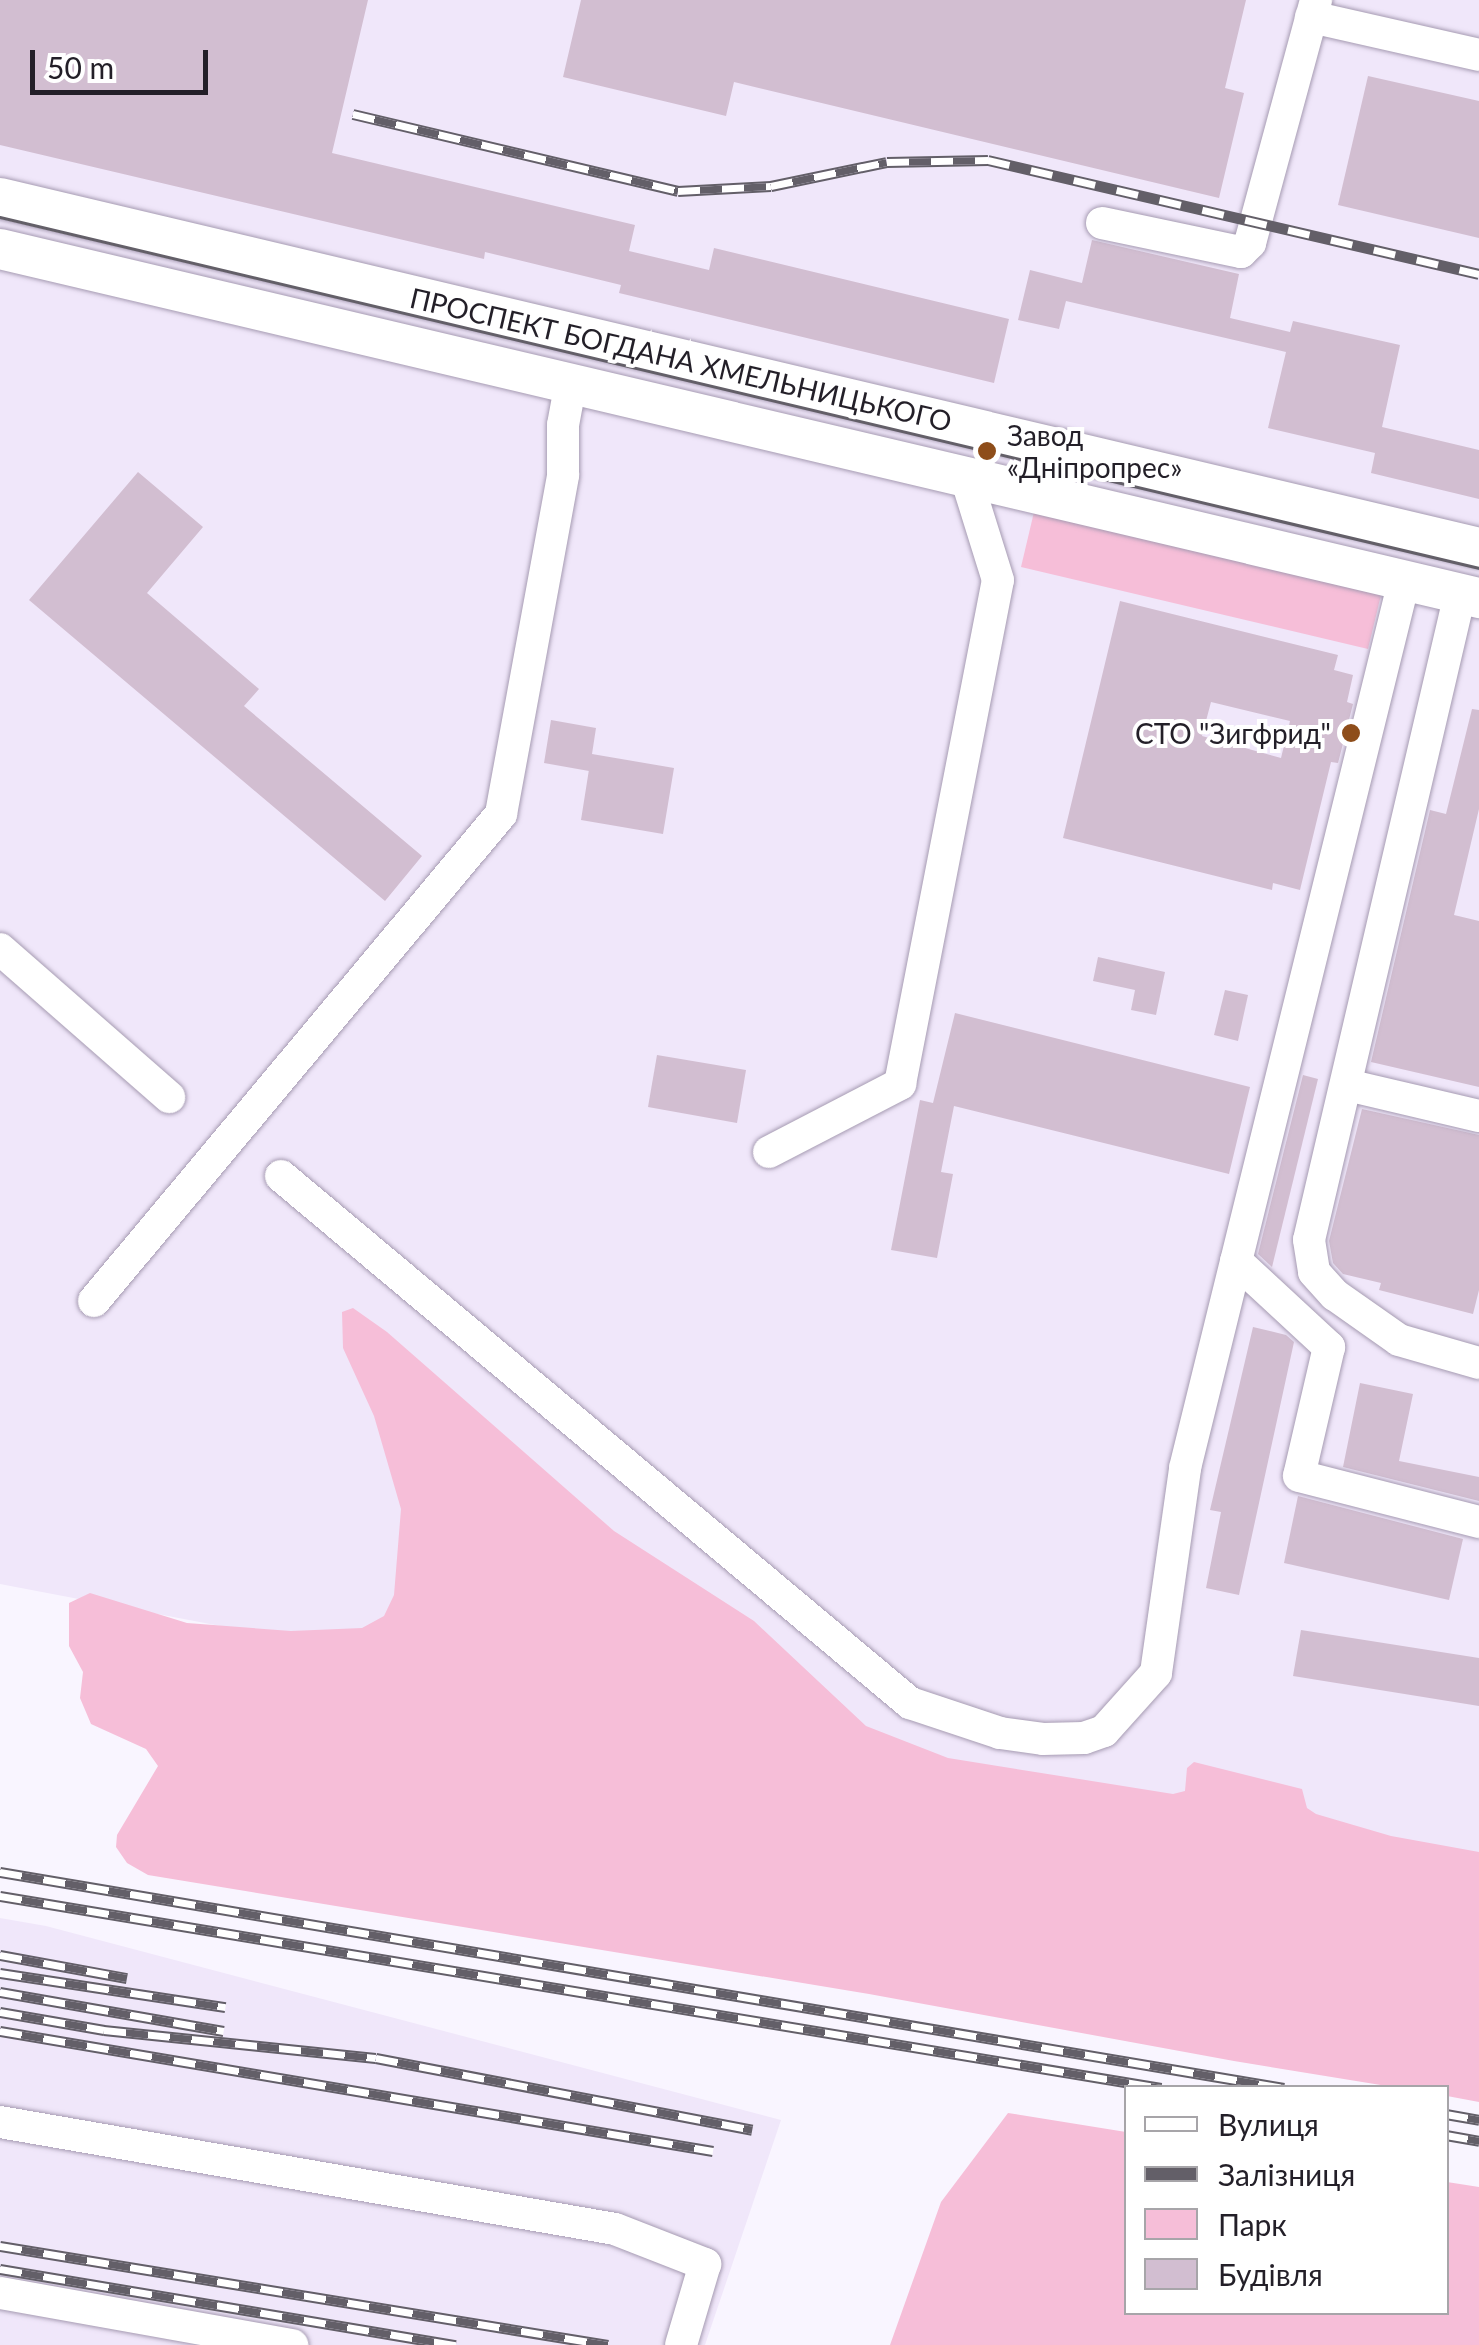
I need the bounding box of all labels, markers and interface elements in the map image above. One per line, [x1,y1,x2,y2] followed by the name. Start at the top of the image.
[35,30,212,92] scale bar
[47,49,114,85] text: 50 m
[407,280,955,438] street label: ПРОСПЕКТ БОГДАНА ХМЕЛЬНИЦЬКОГО
[1007,418,1182,484] place label: Завод «Дніпропрес»
[976,440,998,462] marker: Завод «Дніпропрес»
[1135,716,1331,750] place label: СТО "Зигфрид"
[1340,722,1362,744] marker: СТО "Зигфрид"
[1124,2085,1449,2315] legend
[1218,2106,1319,2142] text: Вулиця
[1218,2156,1355,2192] text: Залізниця
[1218,2206,1287,2242] text: Парк
[1218,2256,1323,2292] text: Будівля

